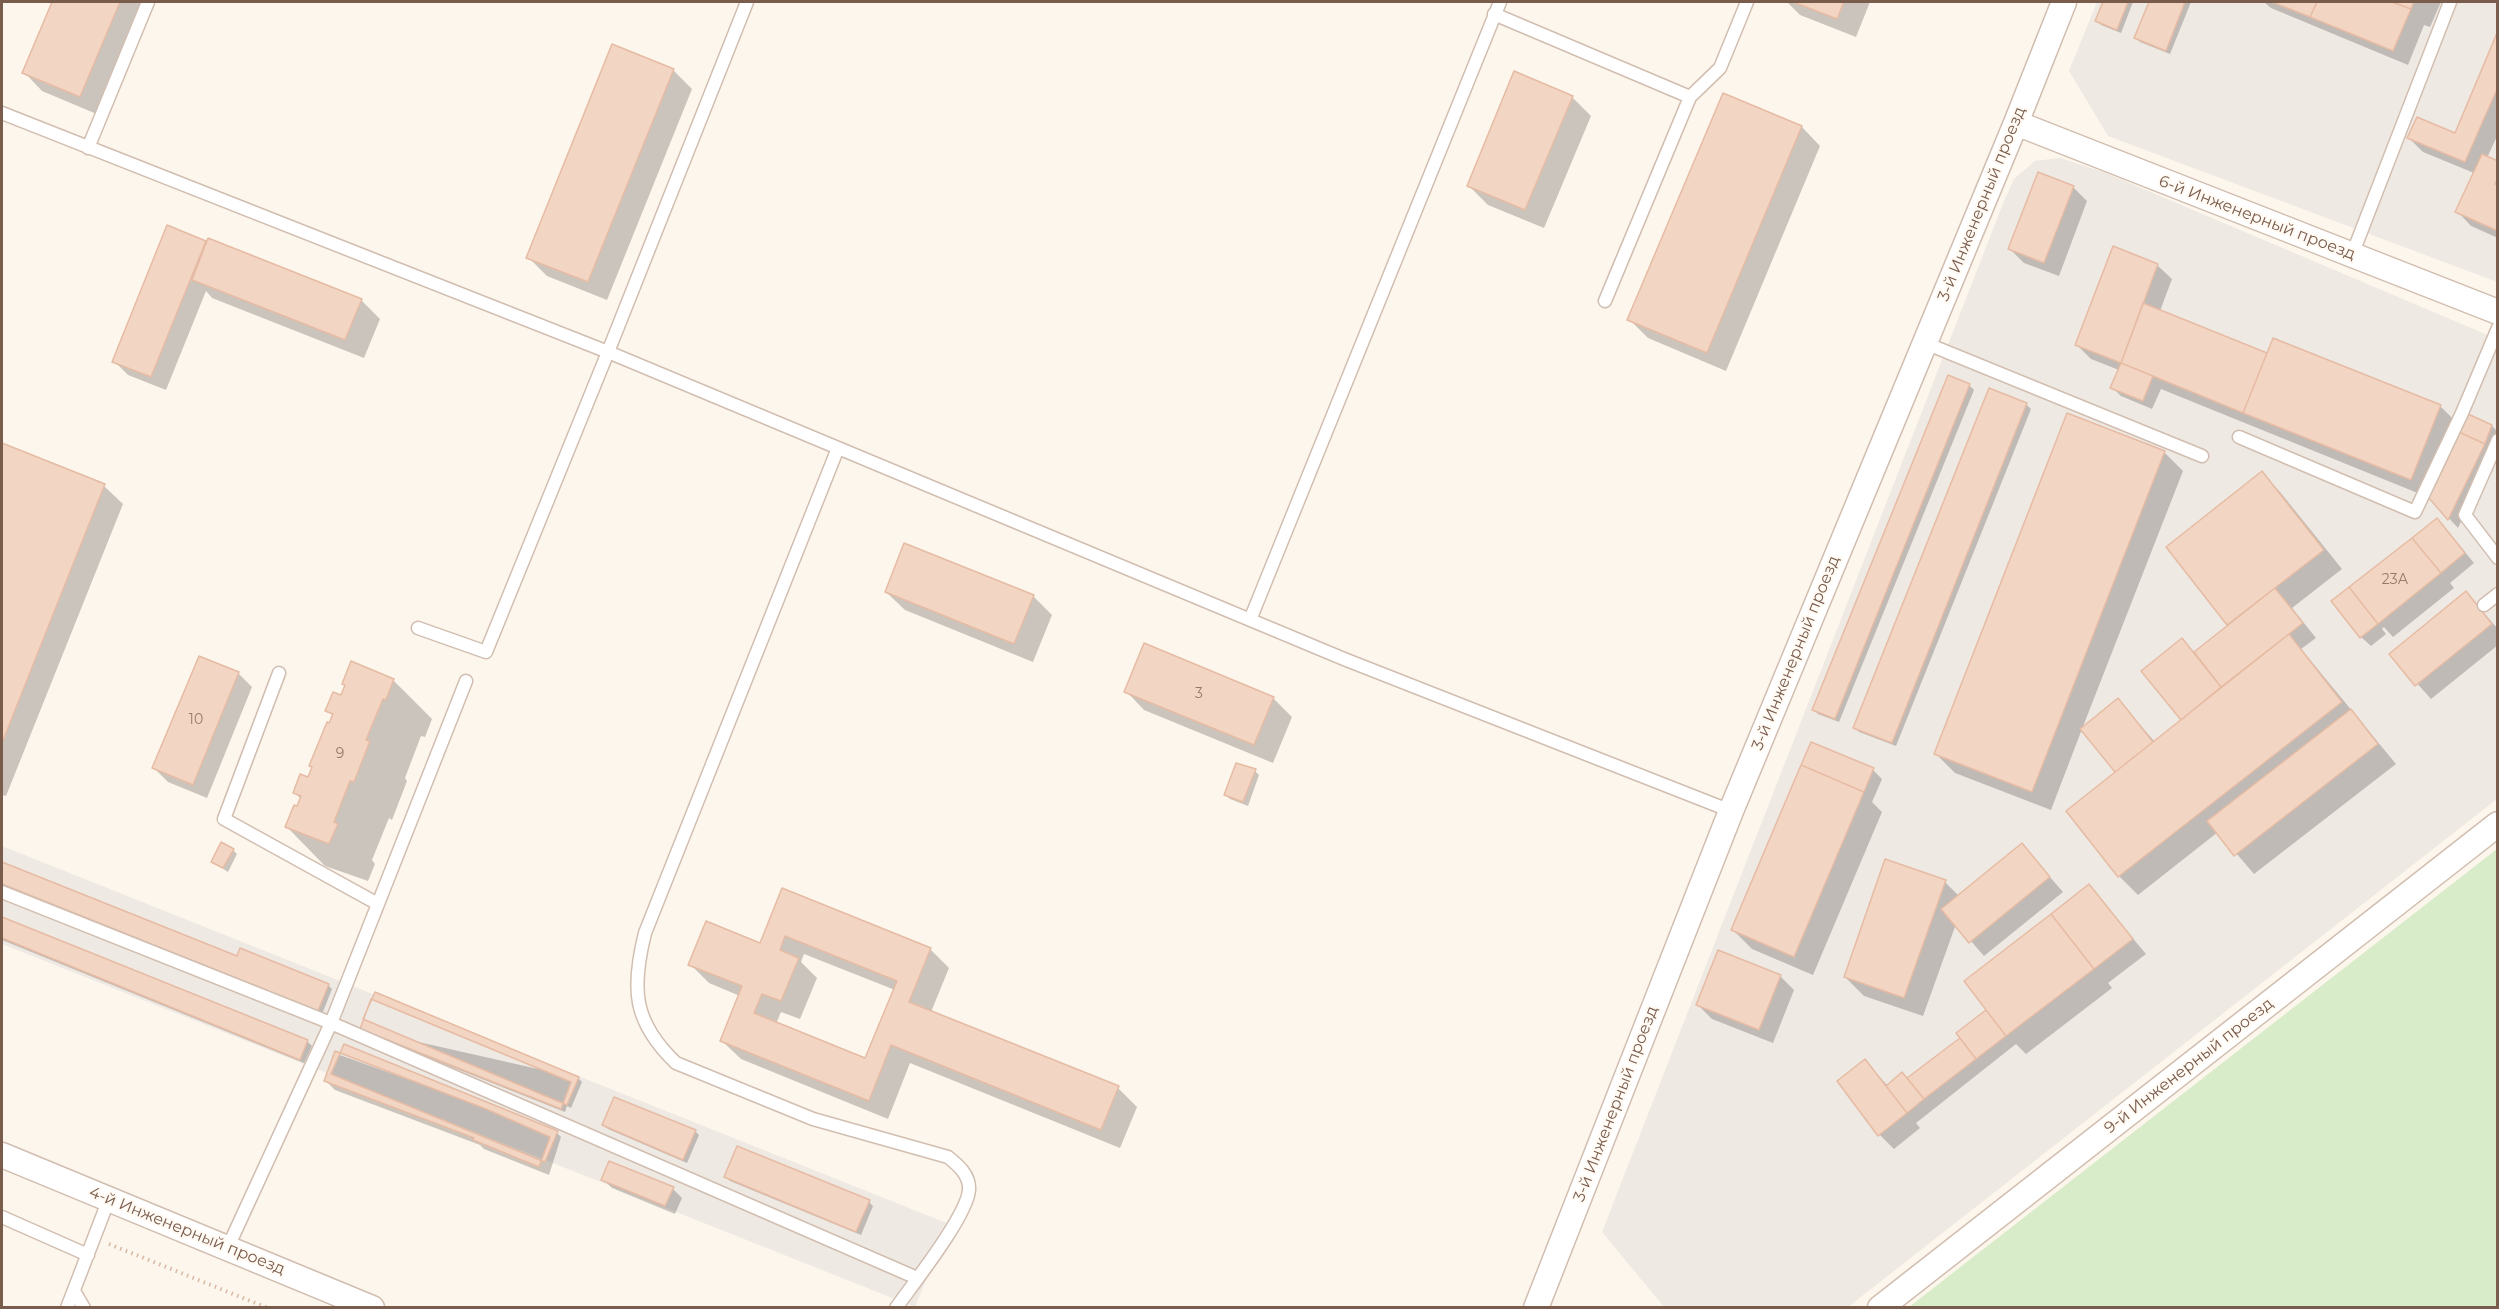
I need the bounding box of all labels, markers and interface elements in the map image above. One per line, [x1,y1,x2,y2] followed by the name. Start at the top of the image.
[1934,104,2030,304] street label: 3-й Инженерный проезд
[2156,172,2358,264] street label: 6-й Инженерный проезд
[1748,553,1844,753] street label: 3-й Инженерный проезд
[2382,572,2408,588] house number: 23А
[1195,686,1203,702] house number: 3
[189,712,203,728] house number: 10
[336,746,344,762] house number: 9
[2101,994,2277,1138] street label: 9-й Инженерный проезд
[1570,1003,1662,1205] street label: 3-й Инженерный проезд
[86,1183,288,1279] street label: 4-й Инженерный проезд

